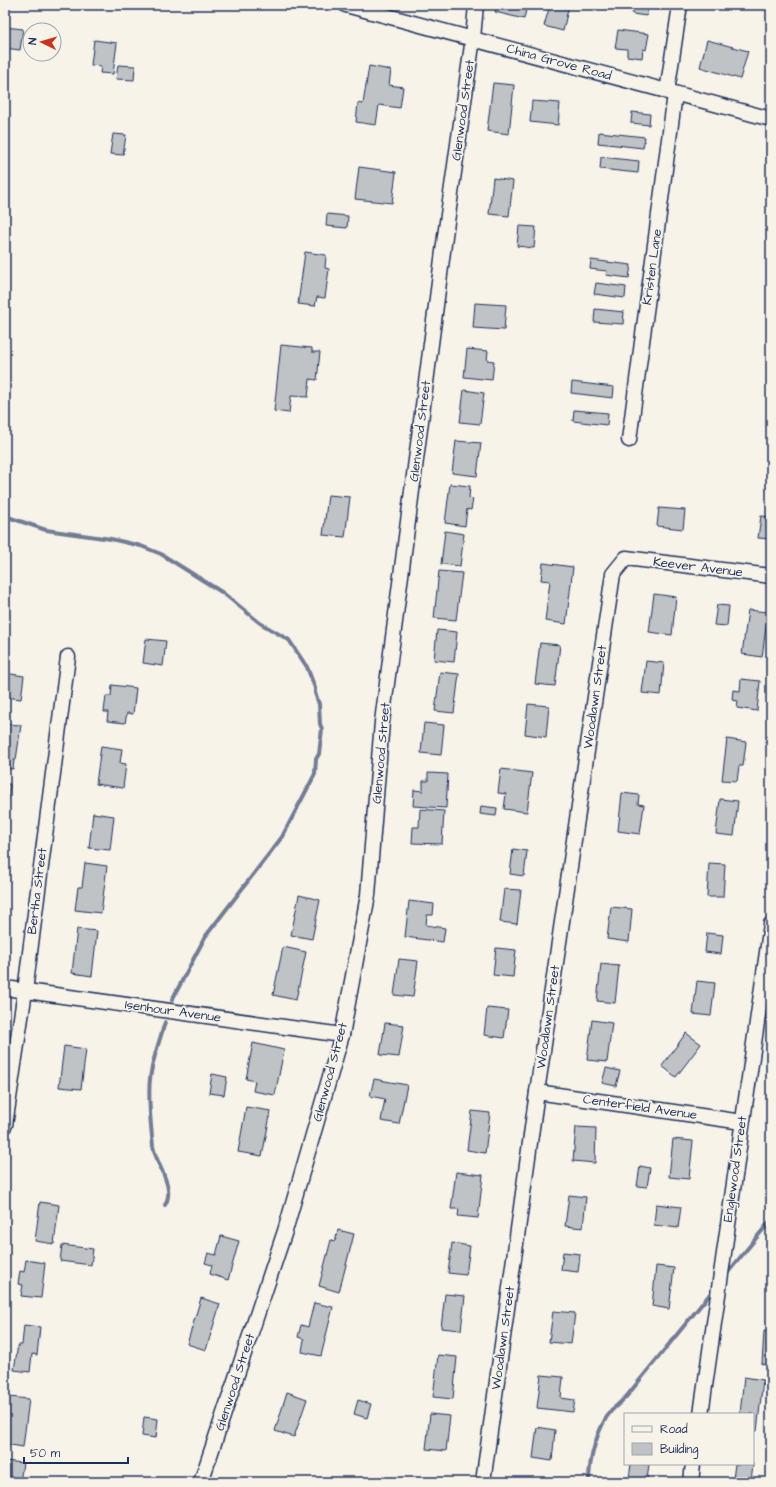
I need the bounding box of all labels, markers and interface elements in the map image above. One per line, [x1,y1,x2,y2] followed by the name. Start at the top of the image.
[22,22,62,62] north arrow
[25,37,40,45] text: N
[504,39,614,85] street label: China Grove Road
[447,58,479,162] street label: Glenwood Street
[638,228,666,306] street label: Kristen Lane
[405,379,435,483] street label: Glenwood Street
[652,553,744,581] street label: Keever Avenue
[579,643,611,750] street label: Woodlawn Street
[368,701,394,804] street label: Glenwood Street
[23,846,51,935] street label: Bertha Street
[532,963,564,1070] street label: Woodlawn Street
[124,995,222,1027] street label: Isenhour Avenue
[308,1020,352,1123] street label: Glenwood Street
[582,1090,698,1124] street label: Centerfield Avenue
[719,1114,752,1223] street label: Englewood Street
[487,1284,519,1391] street label: Woodlawn Street
[211,1330,259,1433] street label: Glenwood Street
[624,1413,754,1465] legend
[660,1421,688,1438] text: Road
[24,1439,128,1465] scale bar
[660,1441,698,1459] text: Building
[30,1445,61,1462] text: 50 m

